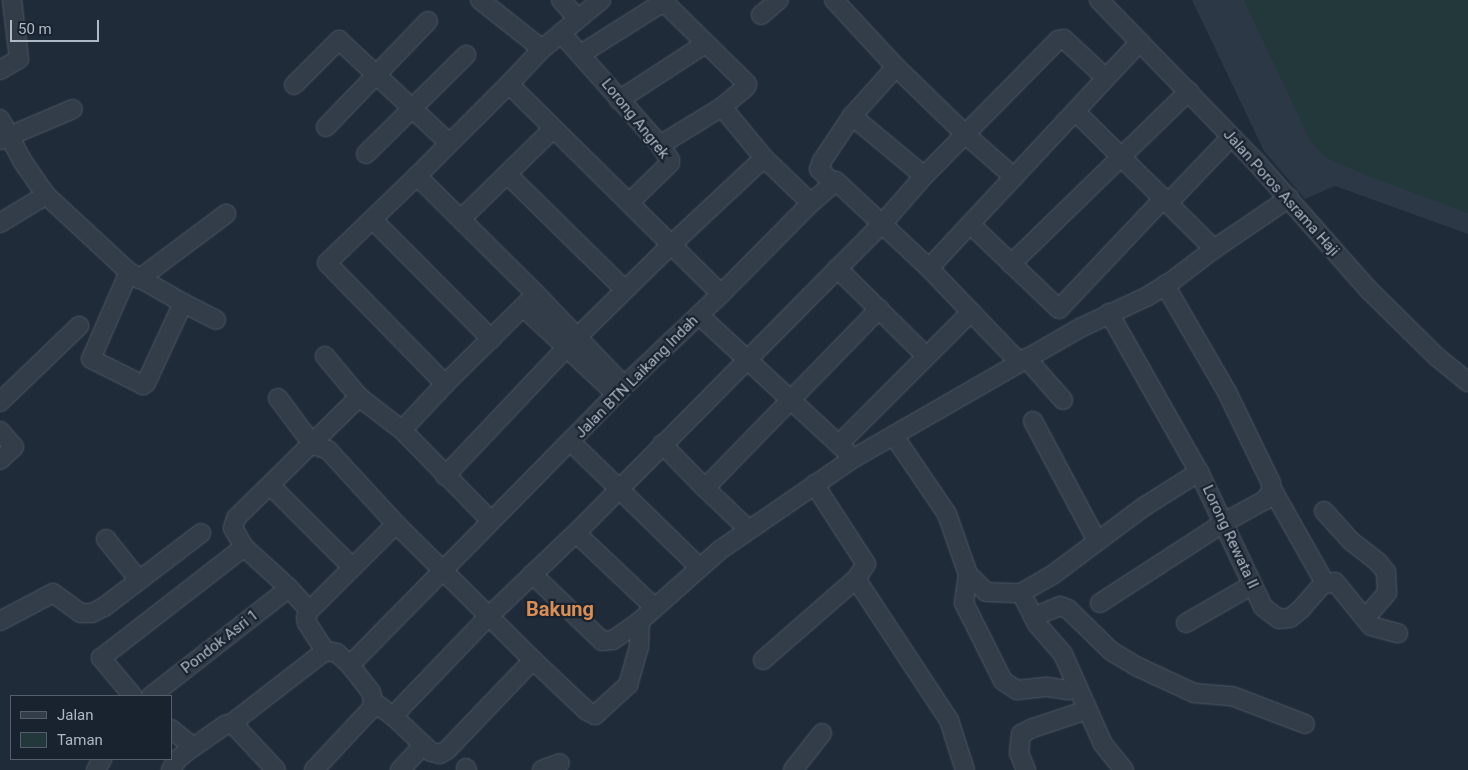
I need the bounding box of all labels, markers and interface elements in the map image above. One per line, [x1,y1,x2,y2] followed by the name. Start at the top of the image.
[12,10,101,42] scale bar
[18,20,52,38] text: 50 m
[597,75,673,163] street label: Lorong Angrek
[1219,126,1343,260] street label: Jalan Poros Asrama Haji
[572,312,702,442] street label: Jalan BTN Laikang Indah
[1198,482,1262,592] street label: Lorong Rewata II
[526,597,594,621] district label: Bakung
[178,606,262,678] street label: Pondok Asri 1
[10,695,172,760] legend
[57,706,94,724] text: Jalan
[57,731,103,749] text: Taman

